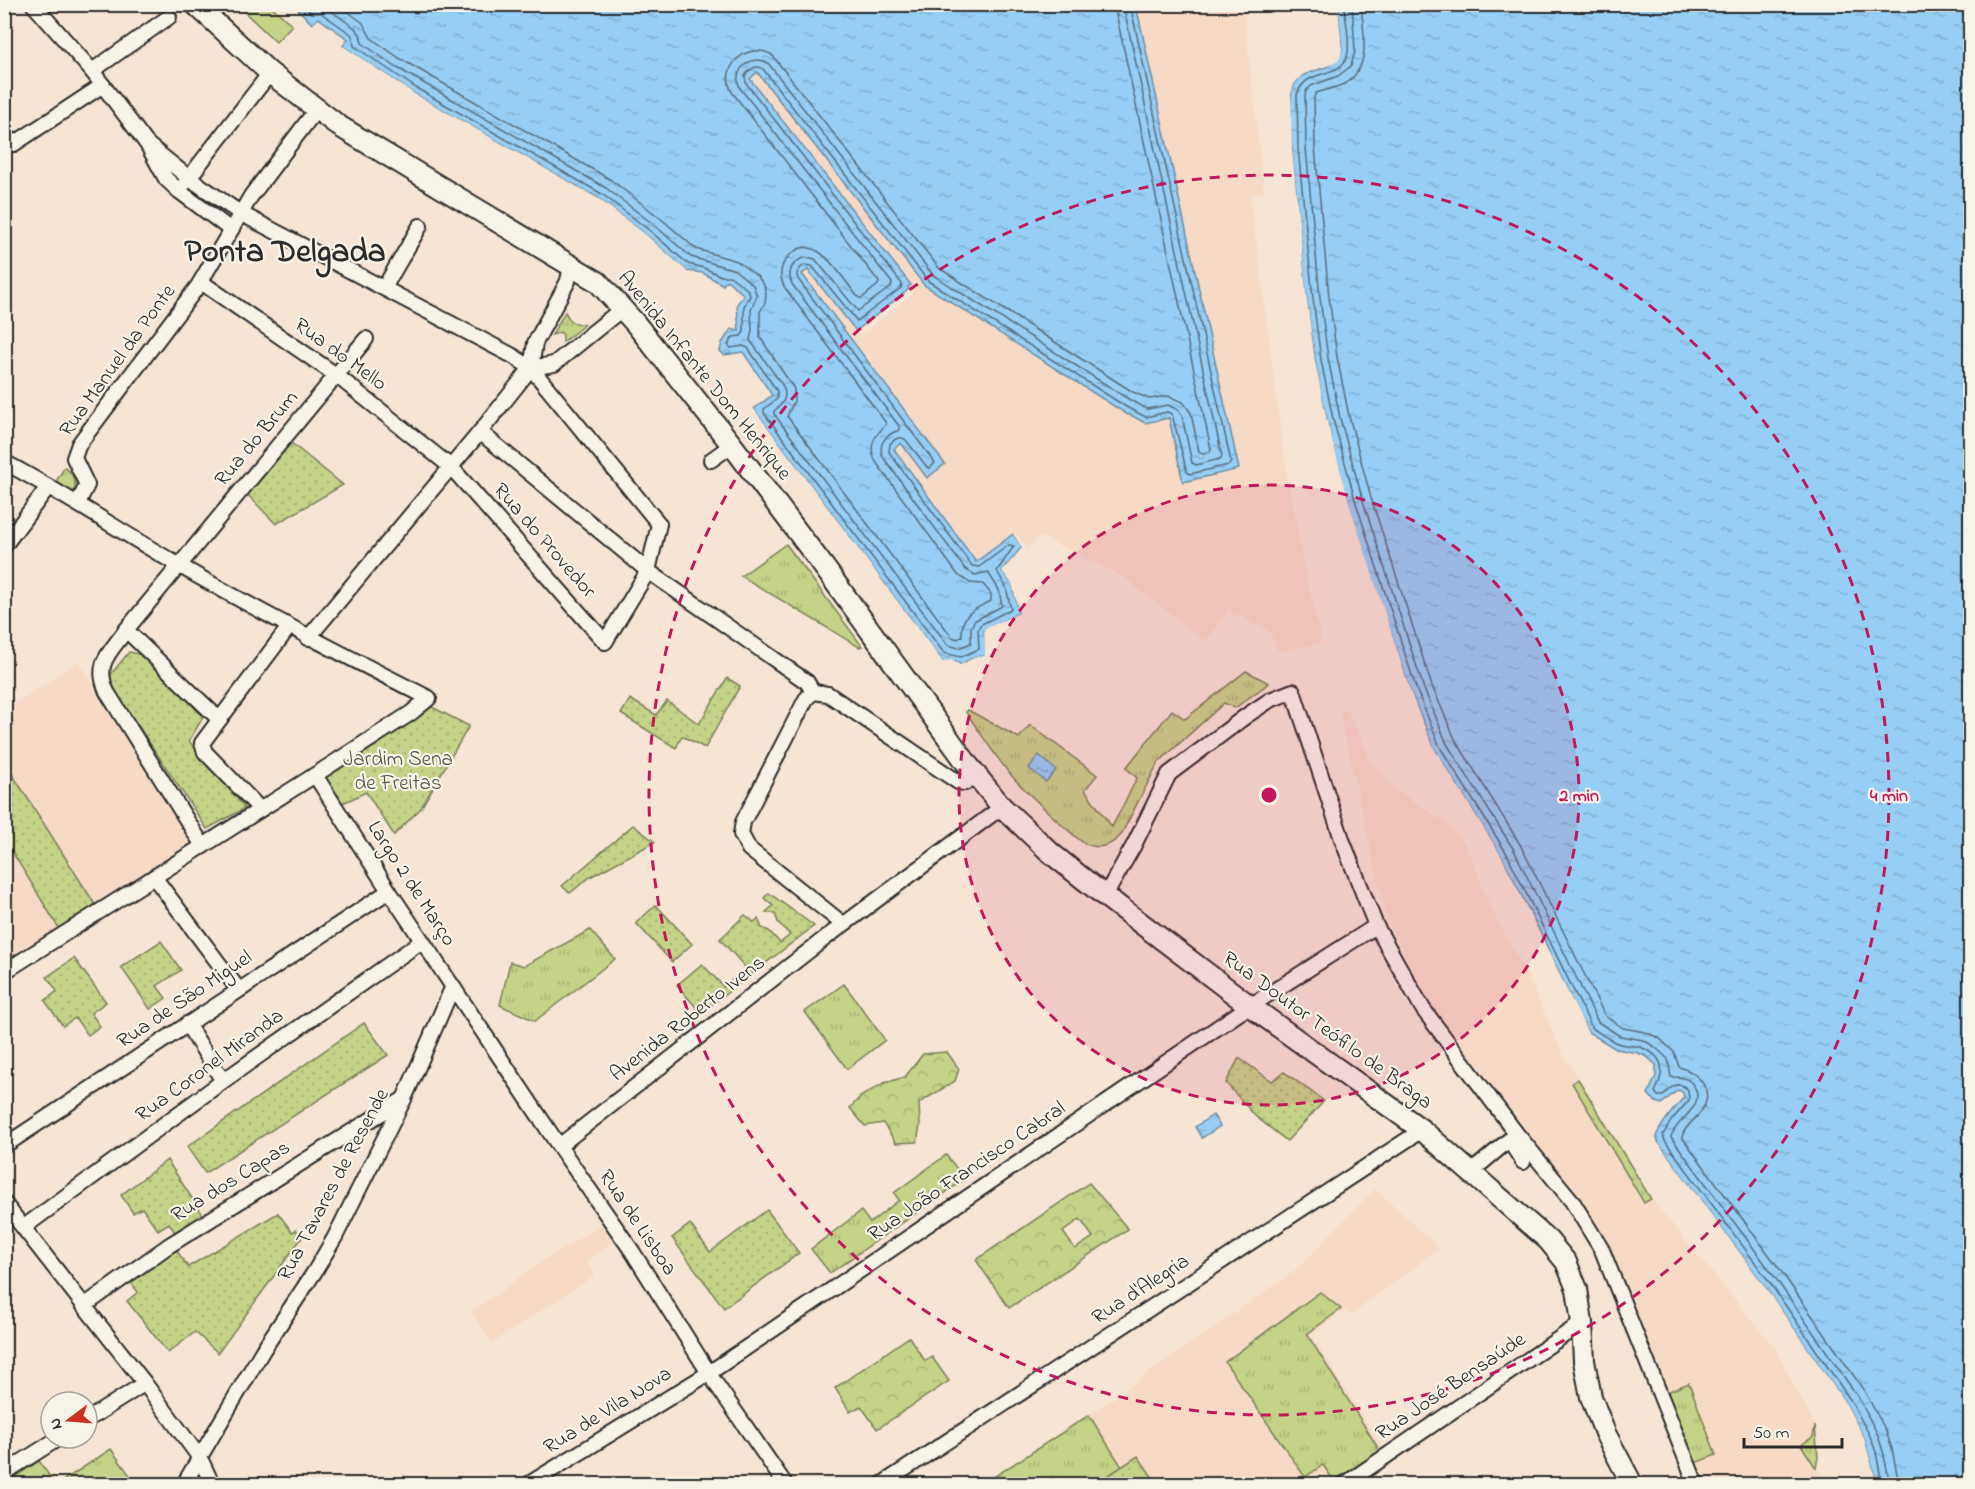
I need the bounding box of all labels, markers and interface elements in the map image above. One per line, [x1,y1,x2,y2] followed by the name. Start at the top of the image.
[184,229,386,278] district label: Ponta Delgada
[610,265,799,488] street label: Avenida Infante Dom Henrique
[52,278,184,443] street label: Rua Manuel da Ponte
[287,311,393,399] street label: Rua do Mello
[208,385,306,493] street label: Rua do Brum
[485,477,603,605] street label: Rua do Provedor
[343,745,453,799] park label: Jardim Sena de Freitas
[1558,784,1599,810] text: 2 min
[1870,784,1908,810] text: 4 min
[1259,785,1279,805] centre of rings
[357,815,463,954] street label: Largo 2 de Março
[111,943,260,1058] street label: Rua de São Miguel
[1215,945,1438,1119] street label: Rua Doutor Teófilo de Braga
[604,949,772,1089] street label: Avenida Roberto Ivens
[130,1002,290,1130] street label: Rua Coronel Miranda
[271,1083,398,1287] street label: Rua Tavares de Resende
[862,1094,1072,1250] street label: Rua João Francisco Cabral
[166,1133,296,1231] street label: Rua dos Capas
[590,1164,684,1282] street label: Rua de Lisboa
[1086,1247,1197,1335] street label: Rua d'Alegria
[1370,1325,1533,1449] street label: Rua José Bensaúde
[538,1360,678,1462] street label: Rua de Vila Nova
[39,1390,99,1450] north arrow
[1744,1411,1842,1449] scale bar
[43,1415,70,1432] text: N
[1753,1421,1790,1447] text: 50 m

